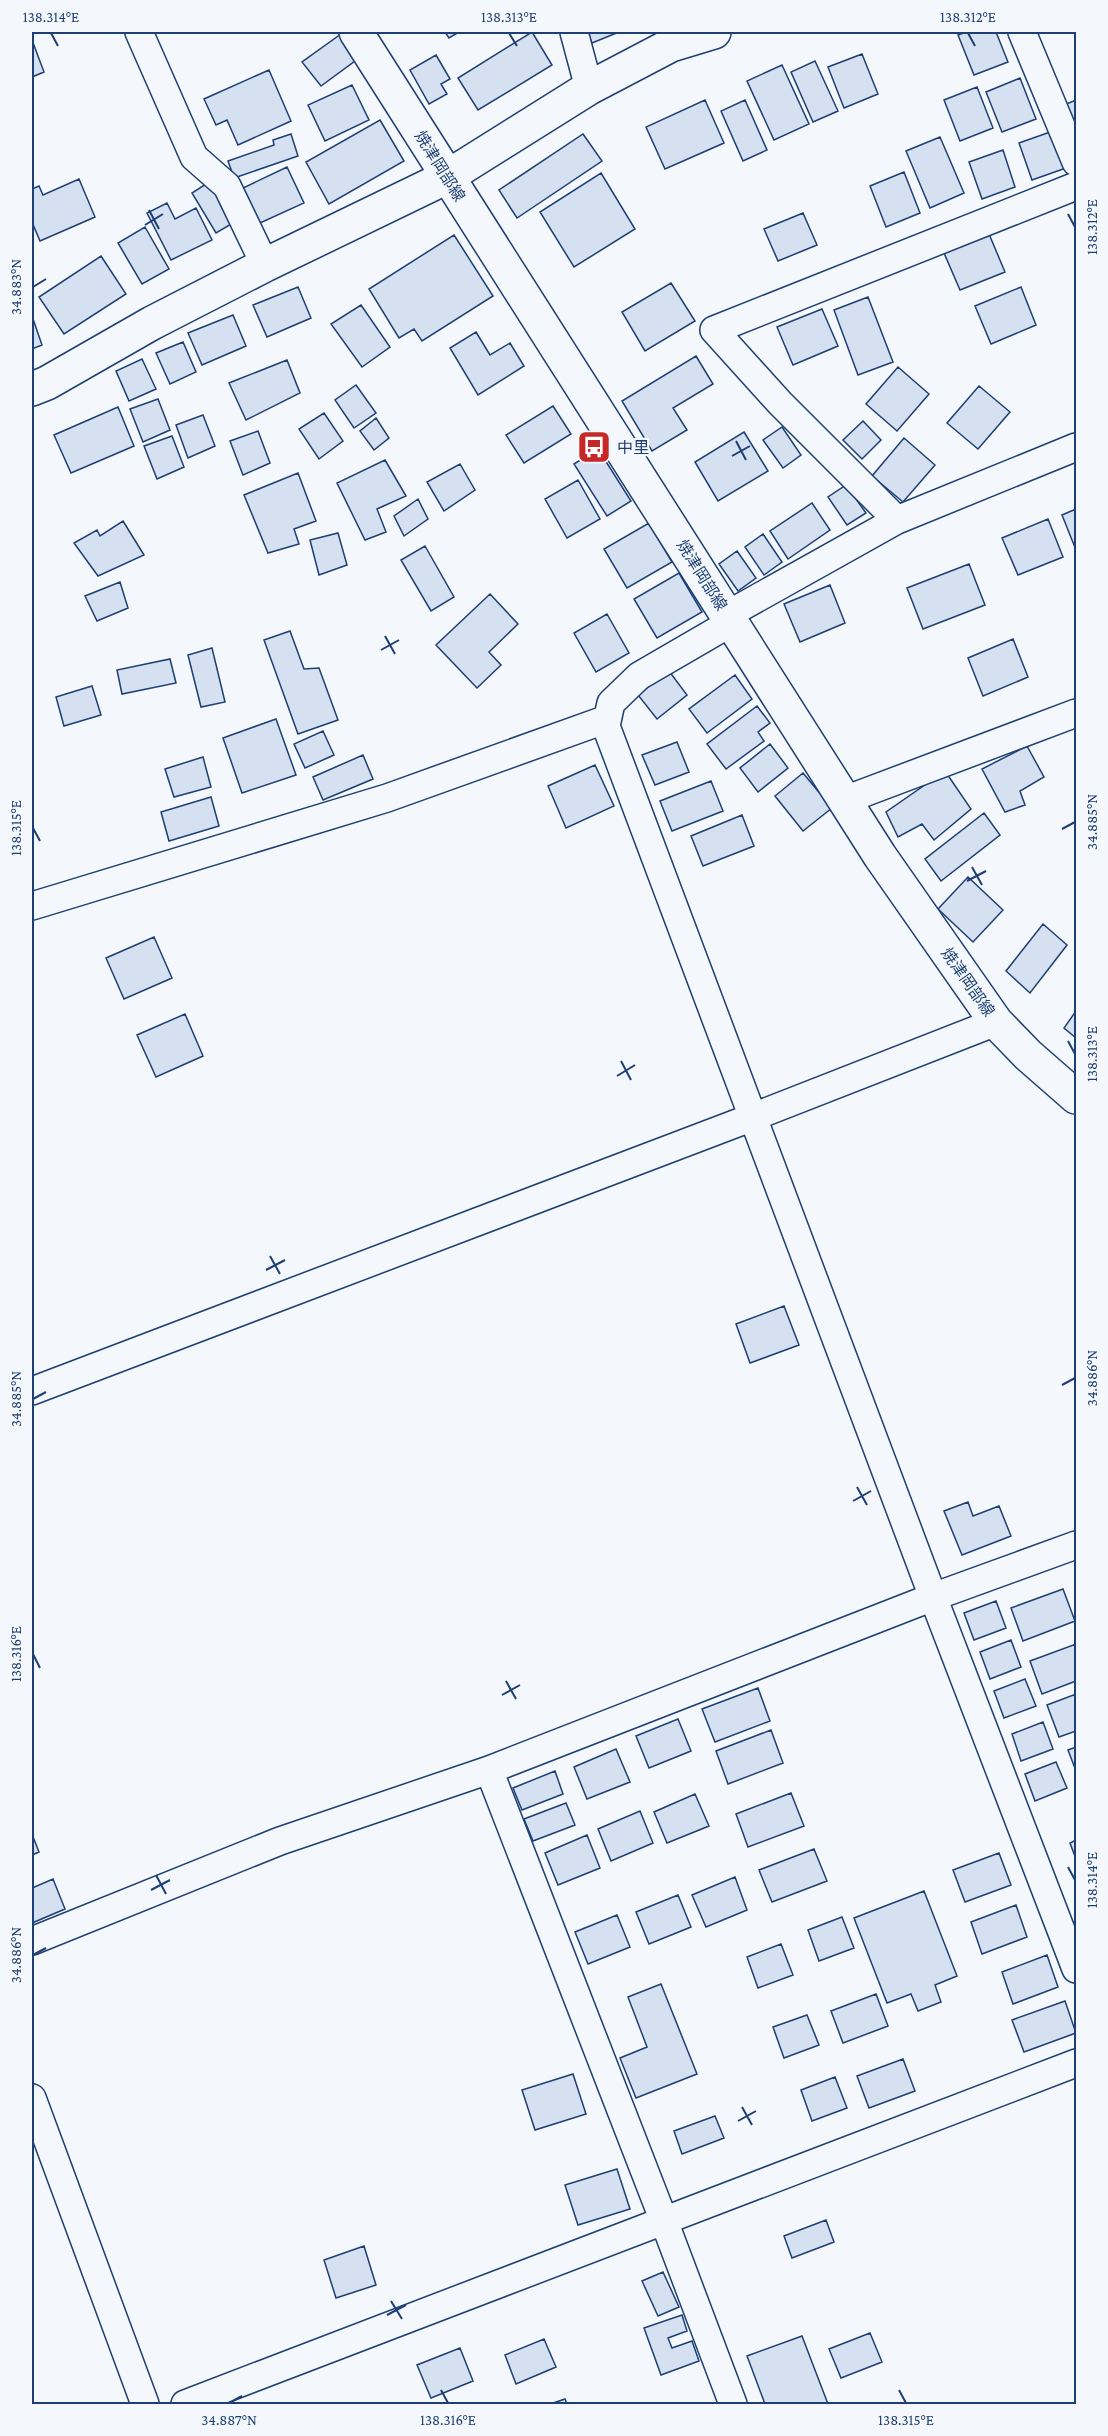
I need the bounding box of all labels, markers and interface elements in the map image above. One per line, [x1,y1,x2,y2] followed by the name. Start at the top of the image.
[23,9,79,25] text: 138.314°E
[481,9,537,25] text: 138.313°E
[940,9,996,25] text: 138.312°E
[412,128,468,204] street label: 焼津岡部線
[1084,199,1100,255] text: 138.312°E
[8,259,24,315] text: 34.883°N
[576,429,612,465] bus stop icon: 中里
[617,439,649,456] place label: 中里
[674,537,730,613] street label: 焼津岡部線
[1084,794,1100,850] text: 34.885°N
[8,800,24,856] text: 138.315°E
[938,944,998,1020] street label: 焼津岡部線
[1084,1026,1100,1082] text: 138.313°E
[1084,1350,1100,1406] text: 34.886°N
[8,1371,24,1427] text: 34.885°N
[8,1626,24,1682] text: 138.316°E
[1084,1852,1100,1908] text: 138.314°E
[8,1927,24,1983] text: 34.886°N
[201,2412,257,2428] text: 34.887°N
[420,2412,476,2428] text: 138.316°E
[878,2412,934,2428] text: 138.315°E

